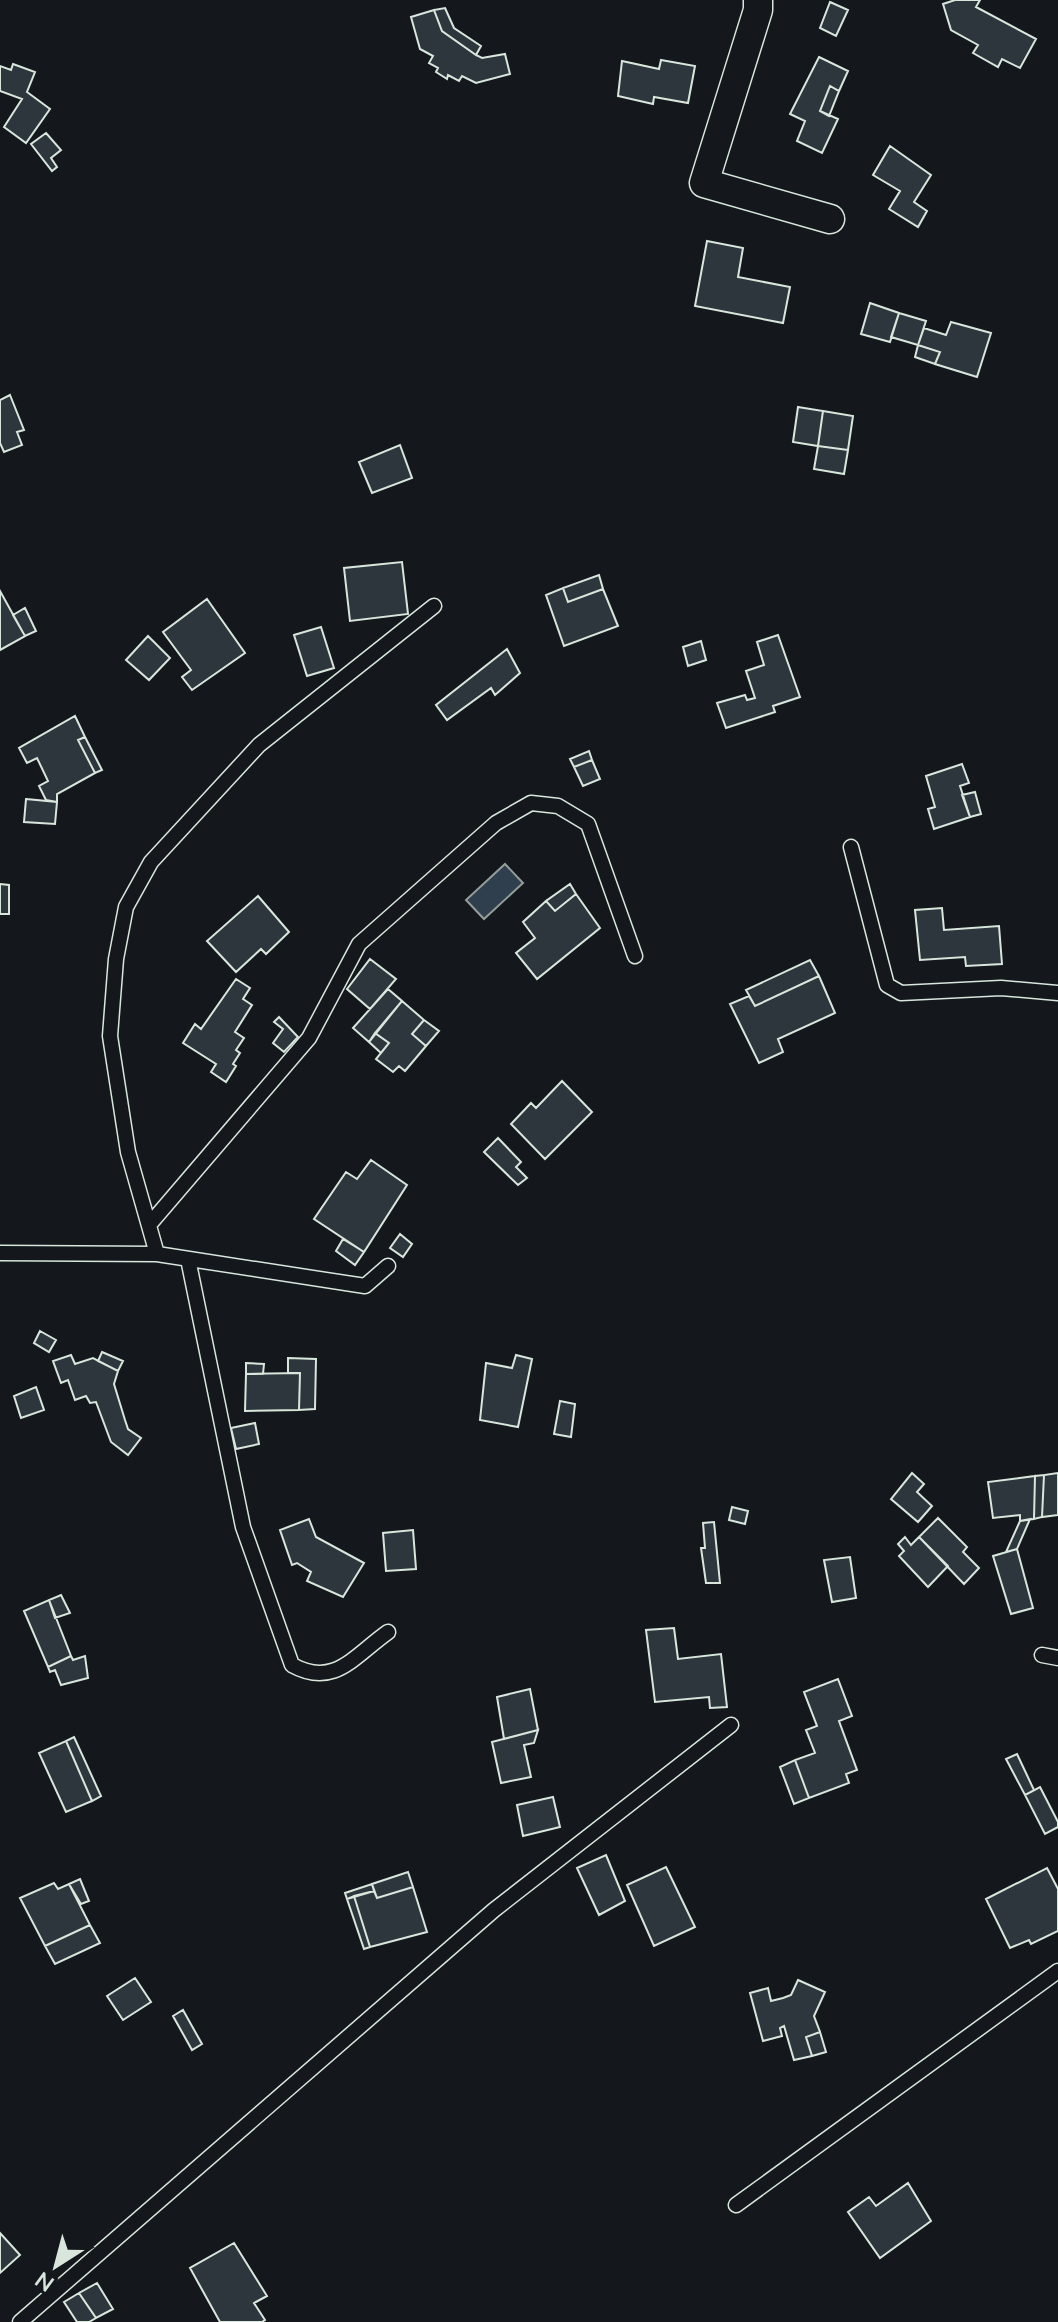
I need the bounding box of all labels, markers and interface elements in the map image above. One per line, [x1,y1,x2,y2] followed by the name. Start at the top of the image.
[16,2226,96,2306] north arrow
[29,2266,59,2298] text: N

